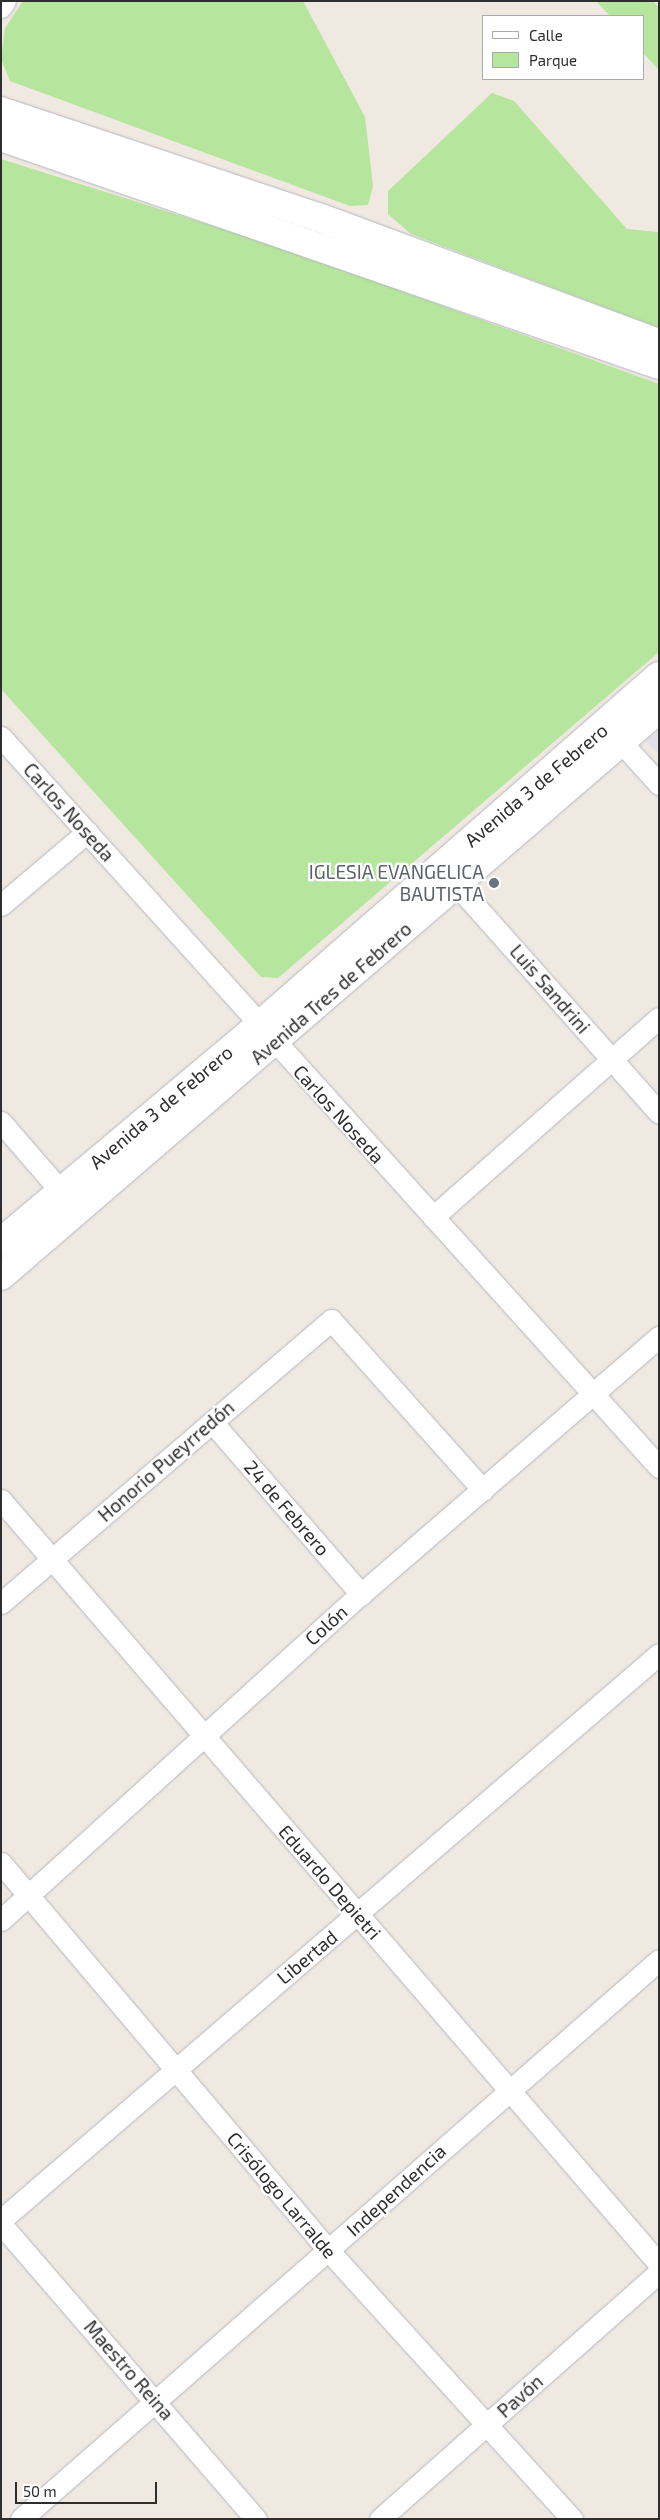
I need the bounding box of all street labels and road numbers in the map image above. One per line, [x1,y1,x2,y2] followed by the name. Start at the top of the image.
[460,718,612,852] street label: Avenida 3 de Febrero
[19,758,119,866] street label: Carlos Noseda
[246,917,416,1069] street label: Avenida Tres de Febrero
[505,940,595,1038] street label: Luis Sandrini
[85,1040,237,1174] street label: Avenida 3 de Febrero
[289,1060,389,1168] street label: Carlos Noseda
[93,1396,239,1526] street label: Honorio Pueyrredón
[239,1456,335,1560] street label: 24 de Febrero
[300,1600,352,1650] street label: Colón
[274,1820,386,1944] street label: Eduardo Depietri
[272,1925,342,1989] street label: Libertad
[222,2127,342,2263] street label: Crisólogo Larralde
[342,2139,450,2241] street label: Independencia
[80,2315,178,2425] street label: Maestro Reina
[493,2370,547,2422] street label: Pavón

